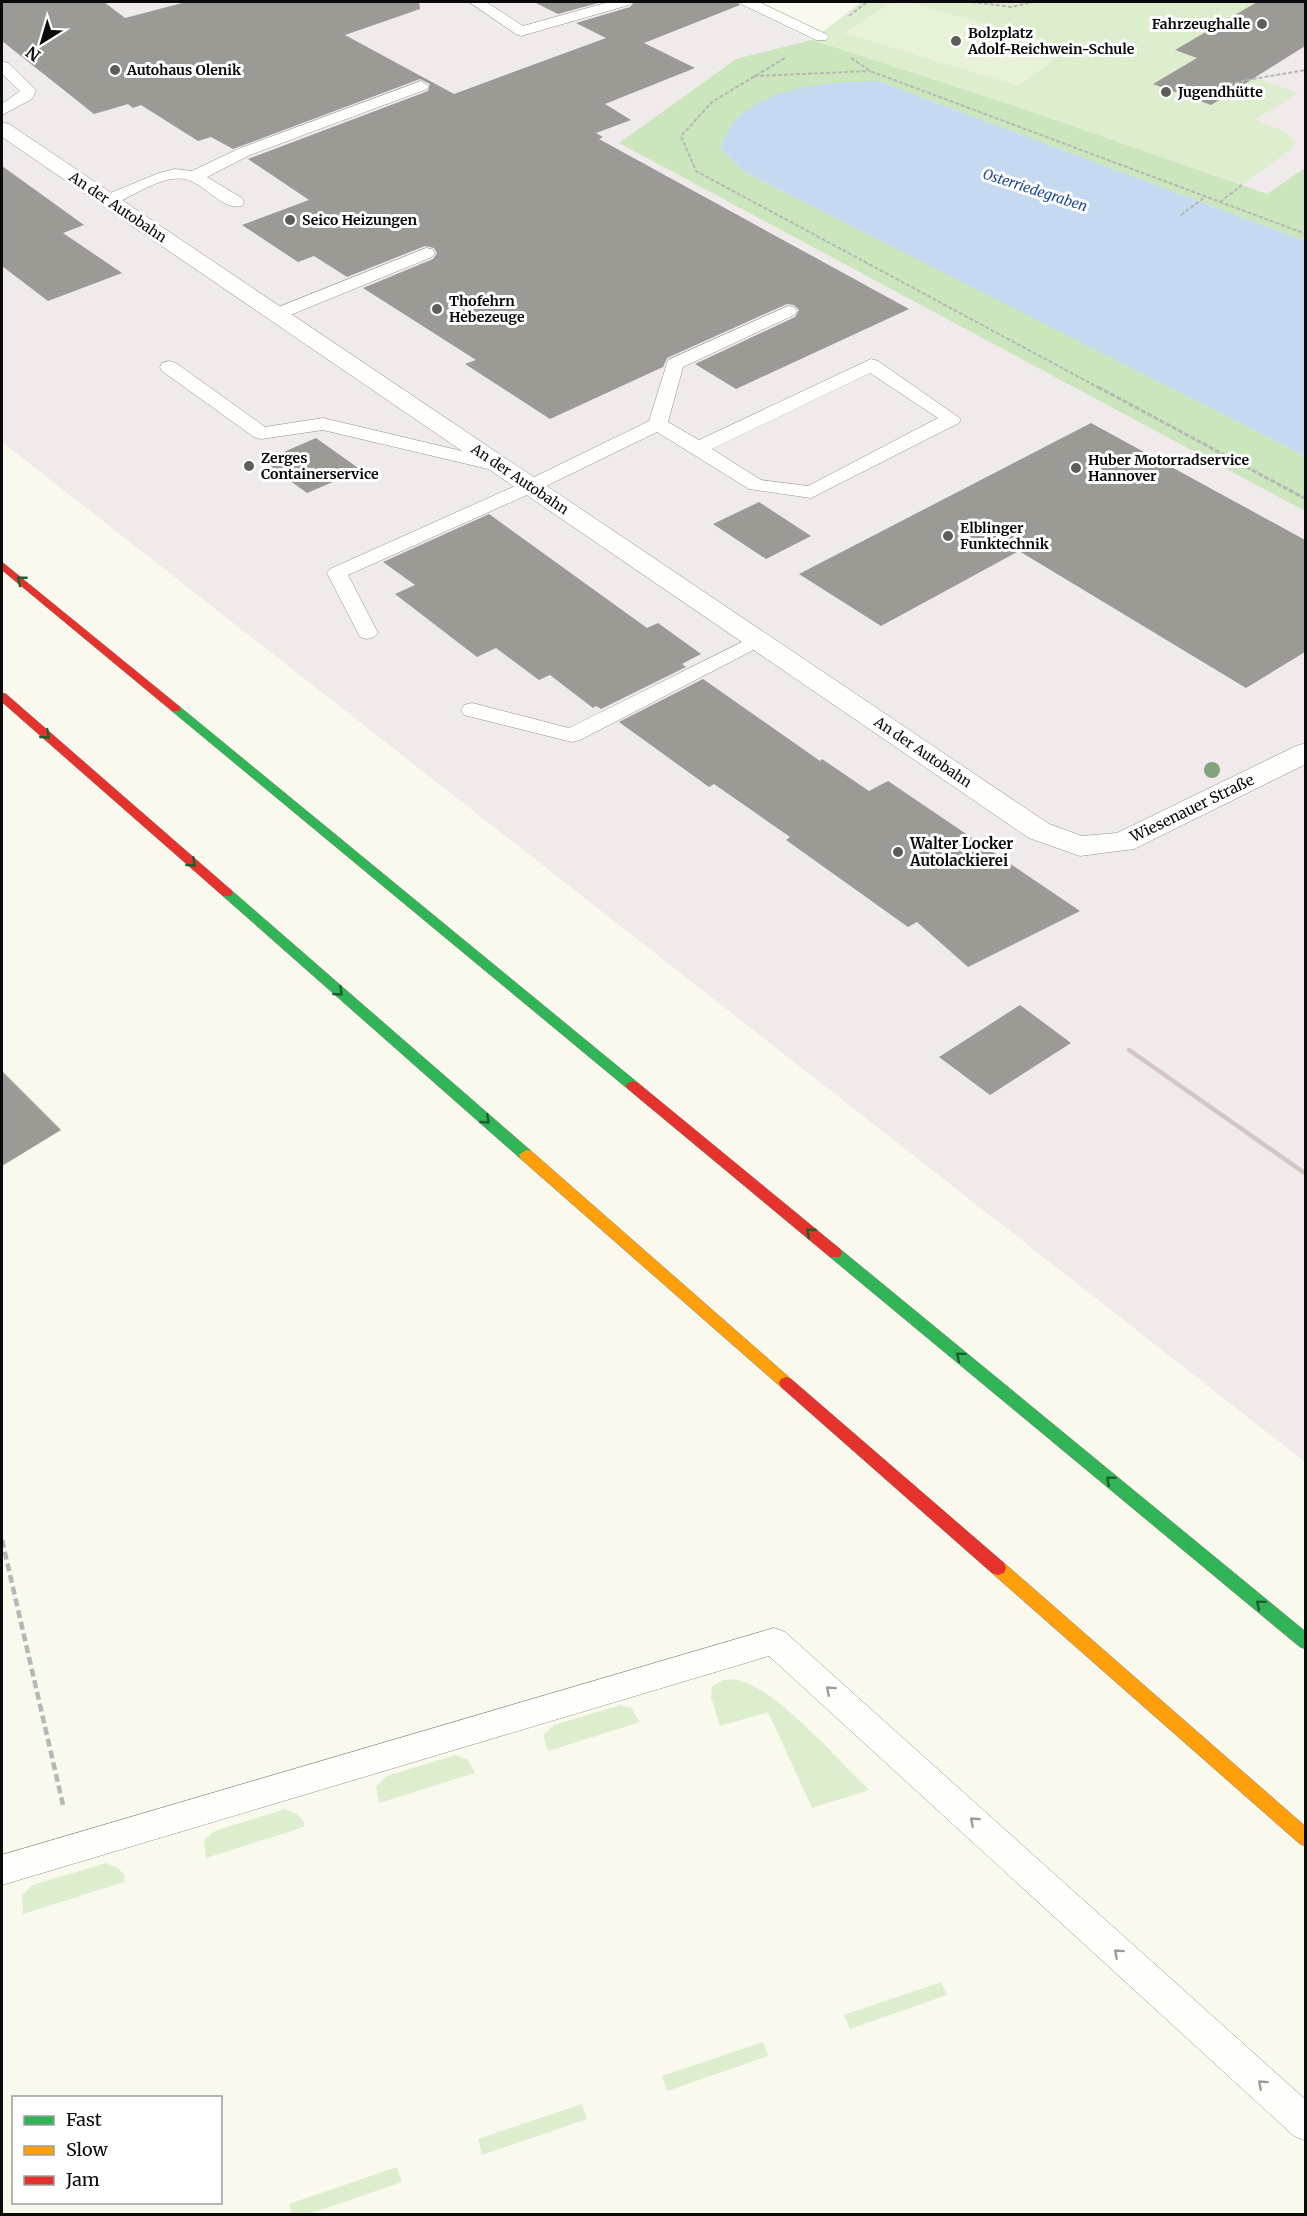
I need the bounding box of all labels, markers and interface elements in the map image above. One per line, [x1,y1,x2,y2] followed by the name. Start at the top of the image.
[12,12,72,72] north arrow
[1152,15,1250,33] place label: Fahrzeughalle
[1255,17,1269,31] marker: Fahrzeughalle
[967,24,1135,58] place label: Bolzplatz Adolf-Reichwein-Schule
[949,34,963,48] marker: Bolzplatz Adolf-Reichwein-Schule
[22,42,44,66] text: N
[126,61,242,79] place label: Autohaus Olenik
[108,63,122,77] marker: Autohaus Olenik
[1177,83,1263,101] place label: Jugendhütte
[1159,85,1173,99] marker: Jugendhütte
[980,165,1090,215] water label: Osterriedegraben
[65,167,170,246] street label: An der Autobahn
[302,211,417,229] place label: Seico Heizungen
[283,213,297,227] marker: Seico Heizungen
[449,292,525,326] place label: Thofehrn Hebezeuge
[430,302,444,316] marker: Thofehrn Hebezeuge
[467,439,572,518] street label: An der Autobahn
[261,449,379,483] place label: Zerges Containerservice
[1088,451,1249,485] place label: Huber Motorradservice Hannover
[242,459,256,473] marker: Zerges Containerservice
[1069,461,1083,475] marker: Huber Motorradservice Hannover
[960,519,1050,553] place label: Elblinger Funktechnik
[941,529,955,543] marker: Elblinger Funktechnik
[16,577,27,588] one-way arrow
[870,712,975,791] street label: An der Autobahn
[39,728,49,739] one-way arrow
[1126,770,1257,847] street label: Wiesenauer Straße
[909,834,1013,870] place label: Walter Locker Autolackierei
[891,845,905,859] marker: Walter Locker Autolackierei
[185,856,196,867] one-way arrow
[332,985,343,996] one-way arrow
[479,1113,490,1124] one-way arrow
[805,1228,816,1239] one-way arrow
[956,1352,967,1363] one-way arrow
[1106,1477,1117,1488] one-way arrow
[1256,1601,1267,1612] one-way arrow
[826,1686,837,1697] one-way arrow
[971,1817,981,1828] one-way arrow
[1115,1949,1125,1960] one-way arrow
[1259,2080,1269,2091] one-way arrow
[12,2096,222,2204] legend
[66,2108,102,2131] text: Fast
[66,2138,109,2161] text: Slow
[65,2168,100,2191] text: Jam

